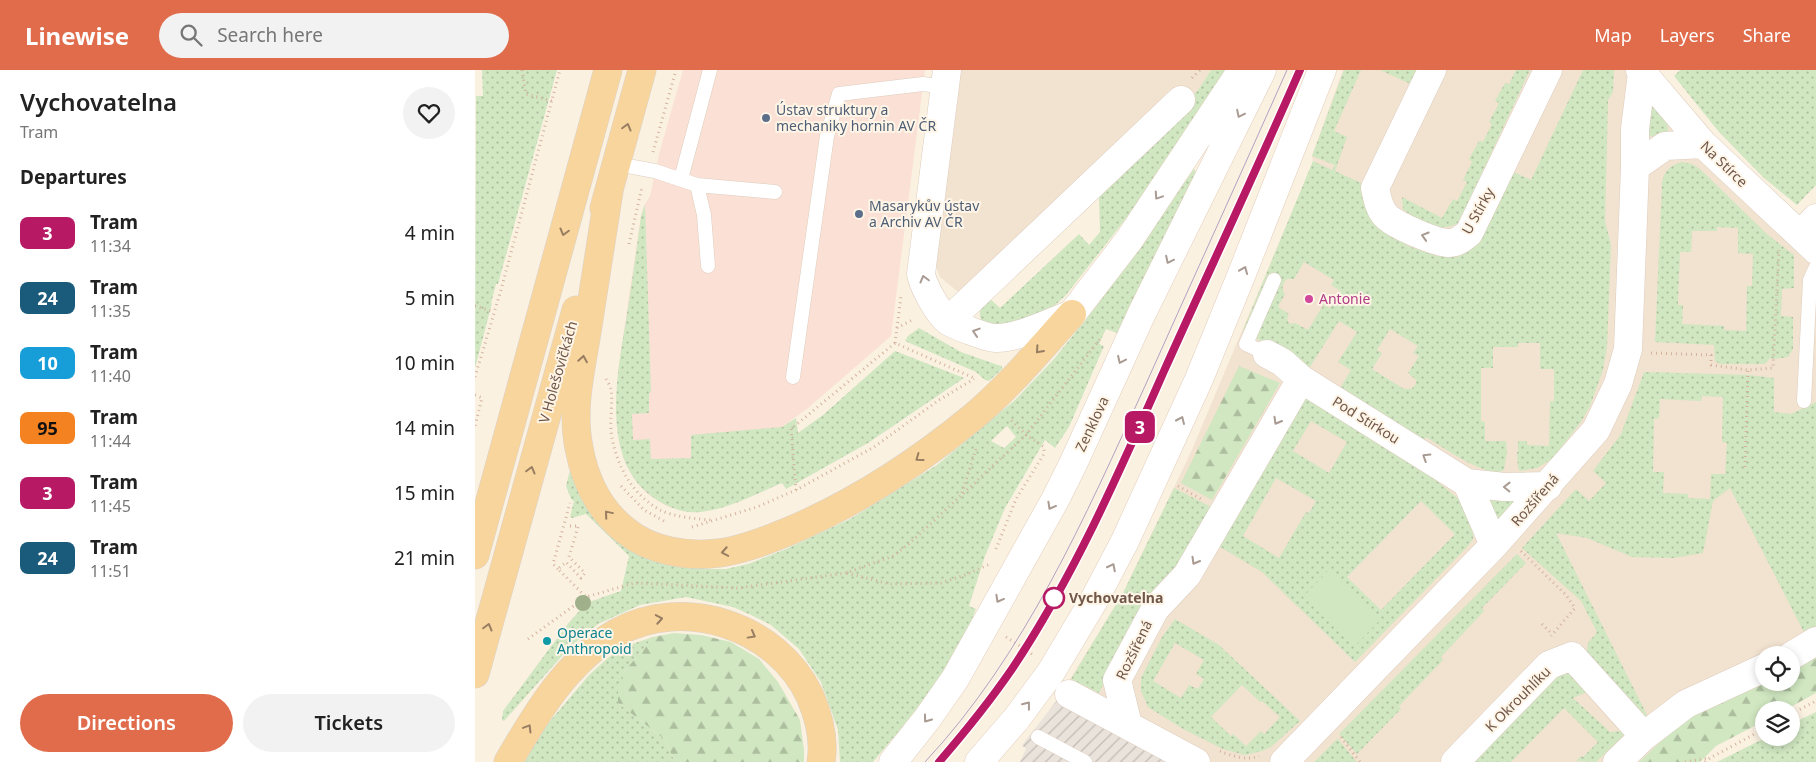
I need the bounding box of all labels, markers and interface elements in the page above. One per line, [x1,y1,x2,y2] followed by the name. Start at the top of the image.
[159,13,509,58] search box
[25,19,129,52] text: Linewise
[177,21,205,49] icon: search
[217,22,323,48] text: Search here
[1594,23,1632,47] text: Map
[1660,23,1715,47] text: Layers
[1743,23,1791,47] text: Share
[20,85,177,118] text: Vychovatelna
[403,87,455,139] button: heart
[776,100,936,135] place label: Ústav struktury a mechaniky hornin AV ČR
[1236,109,1247,118] one-way arrow
[760,112,772,124] marker: Ústav struktury a mechaniky hornin AV ČR
[20,121,58,143] text: Tram
[621,124,631,132] one-way arrow
[1697,136,1752,191] street label: Na Stírce
[20,164,127,190] text: Departures
[1457,183,1499,238] street label: U Stírky
[1155,190,1165,199] one-way arrow
[869,196,980,231] place label: Masarykův ústav a Archiv AV ČR
[853,208,865,220] marker: Masarykův ústav a Archiv AV ČR
[90,209,138,235] text: Tram
[405,220,455,246] text: 4 min
[42,221,53,245] text: 3
[559,227,569,235] one-way arrow
[1421,232,1429,242] one-way arrow
[90,235,131,257] text: 11:34
[1165,254,1175,263] one-way arrow
[1238,266,1248,275] one-way arrow
[90,274,138,300] text: Tram
[919,275,930,283] one-way arrow
[405,285,455,311] text: 5 min
[37,286,58,310] text: 24
[1319,289,1370,308] place label: Antonie
[1303,293,1315,305] marker: Antonie
[90,300,131,322] text: 11:35
[534,319,581,425] street label: V Holešovičkách
[972,328,981,338] one-way arrow
[90,339,138,365] text: Tram
[1036,344,1045,353] one-way arrow
[394,350,455,376] text: 10 min
[37,351,58,375] text: 10
[577,355,587,364] one-way arrow
[1117,355,1127,364] one-way arrow
[90,365,131,387] text: 11:40
[1329,391,1403,448] street label: Pod Stírkou
[1071,393,1113,454] street label: Zenklova
[90,404,138,430] text: Tram
[1124,411,1156,443] line badge: 3
[394,415,455,441] text: 14 min
[1135,415,1145,439] text: 3
[37,416,58,440] text: 95
[1174,416,1185,425] one-way arrow
[1273,416,1283,425] one-way arrow
[90,430,131,452] text: 11:44
[915,452,924,461] one-way arrow
[1422,454,1431,463] one-way arrow
[525,467,535,475] one-way arrow
[90,469,138,495] text: Tram
[1507,469,1563,530] street label: Rozšířená
[394,480,455,506] text: 15 min
[42,481,53,505] text: 3
[1503,481,1511,492] one-way arrow
[90,495,131,517] text: 11:45
[1047,501,1057,510] one-way arrow
[605,511,614,520] one-way arrow
[90,534,138,560] text: Tram
[394,545,455,571] text: 21 min
[37,546,58,570] text: 24
[721,546,730,556] one-way arrow
[1191,556,1201,565] one-way arrow
[90,560,131,582] text: 11:51
[1106,563,1116,572] one-way arrow
[1043,587,1065,609] marker: Vychovatelna
[1069,588,1163,607] place label: Vychovatelna
[995,594,1005,603] one-way arrow
[655,615,664,625] one-way arrow
[1111,617,1156,683] street label: Rozšířená
[482,623,492,631] one-way arrow
[557,623,632,658] place label: Operace Anthropoid
[747,628,756,638] one-way arrow
[541,635,553,647] marker: Operace Anthropoid
[1755,646,1800,746] map controls
[1755,646,1800,691] button: locate
[1481,662,1555,736] street label: K Okrouhlíku
[20,694,233,752] button: Directions
[243,694,455,752] button: Tickets
[1021,701,1030,711] one-way arrow
[1755,701,1800,746] button: layers
[924,713,933,723] one-way arrow
[522,724,532,733] one-way arrow

